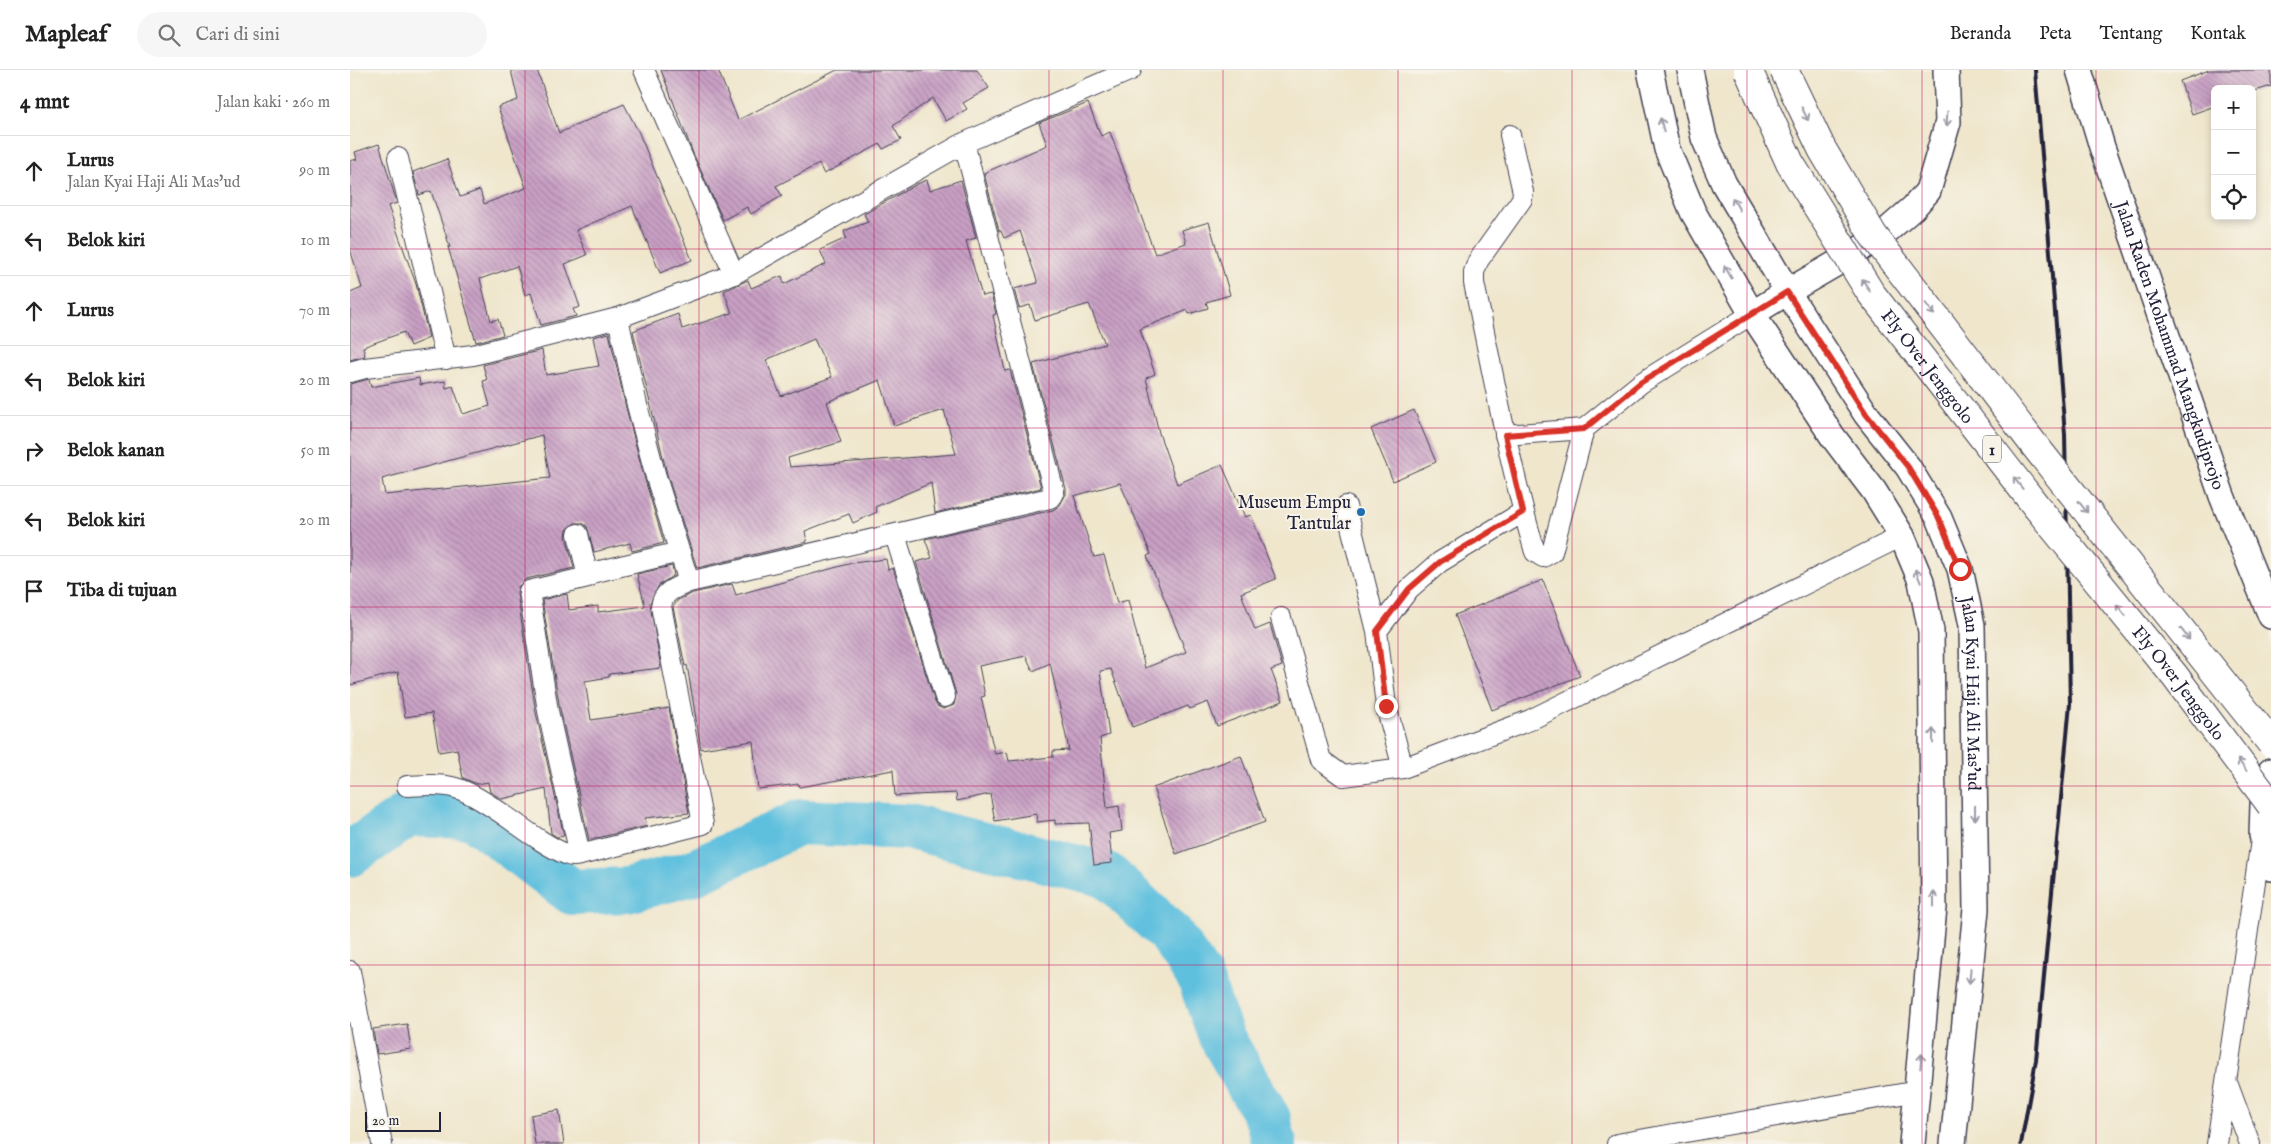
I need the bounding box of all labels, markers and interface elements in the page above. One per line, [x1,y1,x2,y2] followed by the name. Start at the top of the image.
[137,12,487,57] search box
[25,19,107,50] text: Mapleaf
[155,21,183,49] icon: search
[195,23,280,47] text: Cari di sini
[1950,23,2011,46] text: Beranda
[2039,23,2072,46] text: Peta
[2100,23,2162,46] text: Tentang
[2190,23,2246,46] text: Kontak
[2211,85,2256,220] map controls
[2211,85,2256,130] button: +
[20,89,69,116] text: 4 mnt
[217,93,330,113] text: Jalan kaki · 260 m
[1801,106,1810,121] one-way arrow
[1942,110,1951,126] one-way arrow
[1656,117,1666,133] one-way arrow
[2211,130,2256,175] button: −
[67,149,114,173] text: Lurus
[20,157,48,185] icon: ahead
[299,161,330,181] text: 90 m
[67,173,240,193] text: Jalan Kyai Haji Ali Mas'ud
[2211,175,2256,220] button: locate
[2108,196,2229,493] street label: Jalan Raden Mohammad Mangkudiprojo
[1730,198,1740,212] one-way arrow
[20,227,48,255] icon: left
[67,229,145,253] text: Belok kiri
[300,231,330,251] text: 10 m
[1722,266,1732,280] one-way arrow
[1860,279,1870,293] one-way arrow
[20,297,48,325] icon: ahead
[67,299,114,323] text: Lurus
[299,301,330,321] text: 70 m
[1925,302,1935,316] one-way arrow
[1875,305,1978,430] street label: Fly Over Jenggolo
[20,367,48,395] icon: left
[67,369,145,393] text: Belok kiri
[299,371,330,391] text: 20 m
[1983,436,2001,462] road number: 1
[20,437,48,465] icon: right
[67,439,165,463] text: Belok kanan
[301,441,330,461] text: 50 m
[2013,477,2024,490] one-way arrow
[1238,492,1351,536] place label: Museum Empu Tantular
[2078,500,2089,513] one-way arrow
[1355,506,1367,518] marker: Museum Empu Tantular
[20,507,48,535] icon: left
[67,509,145,533] text: Belok kiri
[299,511,330,531] text: 20 m
[1949,558,1972,581] route start
[1913,568,1922,584] one-way arrow
[20,577,48,605] icon: arrive
[67,579,177,603] text: Tiba di tujuan
[1953,592,1984,791] street label: Jalan Kyai Haji Ali Mas'ud
[2115,603,2126,616] one-way arrow
[2126,622,2229,746] street label: Fly Over Jenggolo
[2179,627,2190,640] one-way arrow
[1375,695,1398,718] route end
[1928,729,1938,745] one-way arrow
[2237,759,2248,772] one-way arrow
[1970,805,1980,821] one-way arrow
[1929,891,1939,908] one-way arrow
[1965,967,1975,983] one-way arrow
[1916,1053,1926,1069] one-way arrow
[365,1109,441,1132] scale bar
[372,1112,399,1130] text: 20 m

